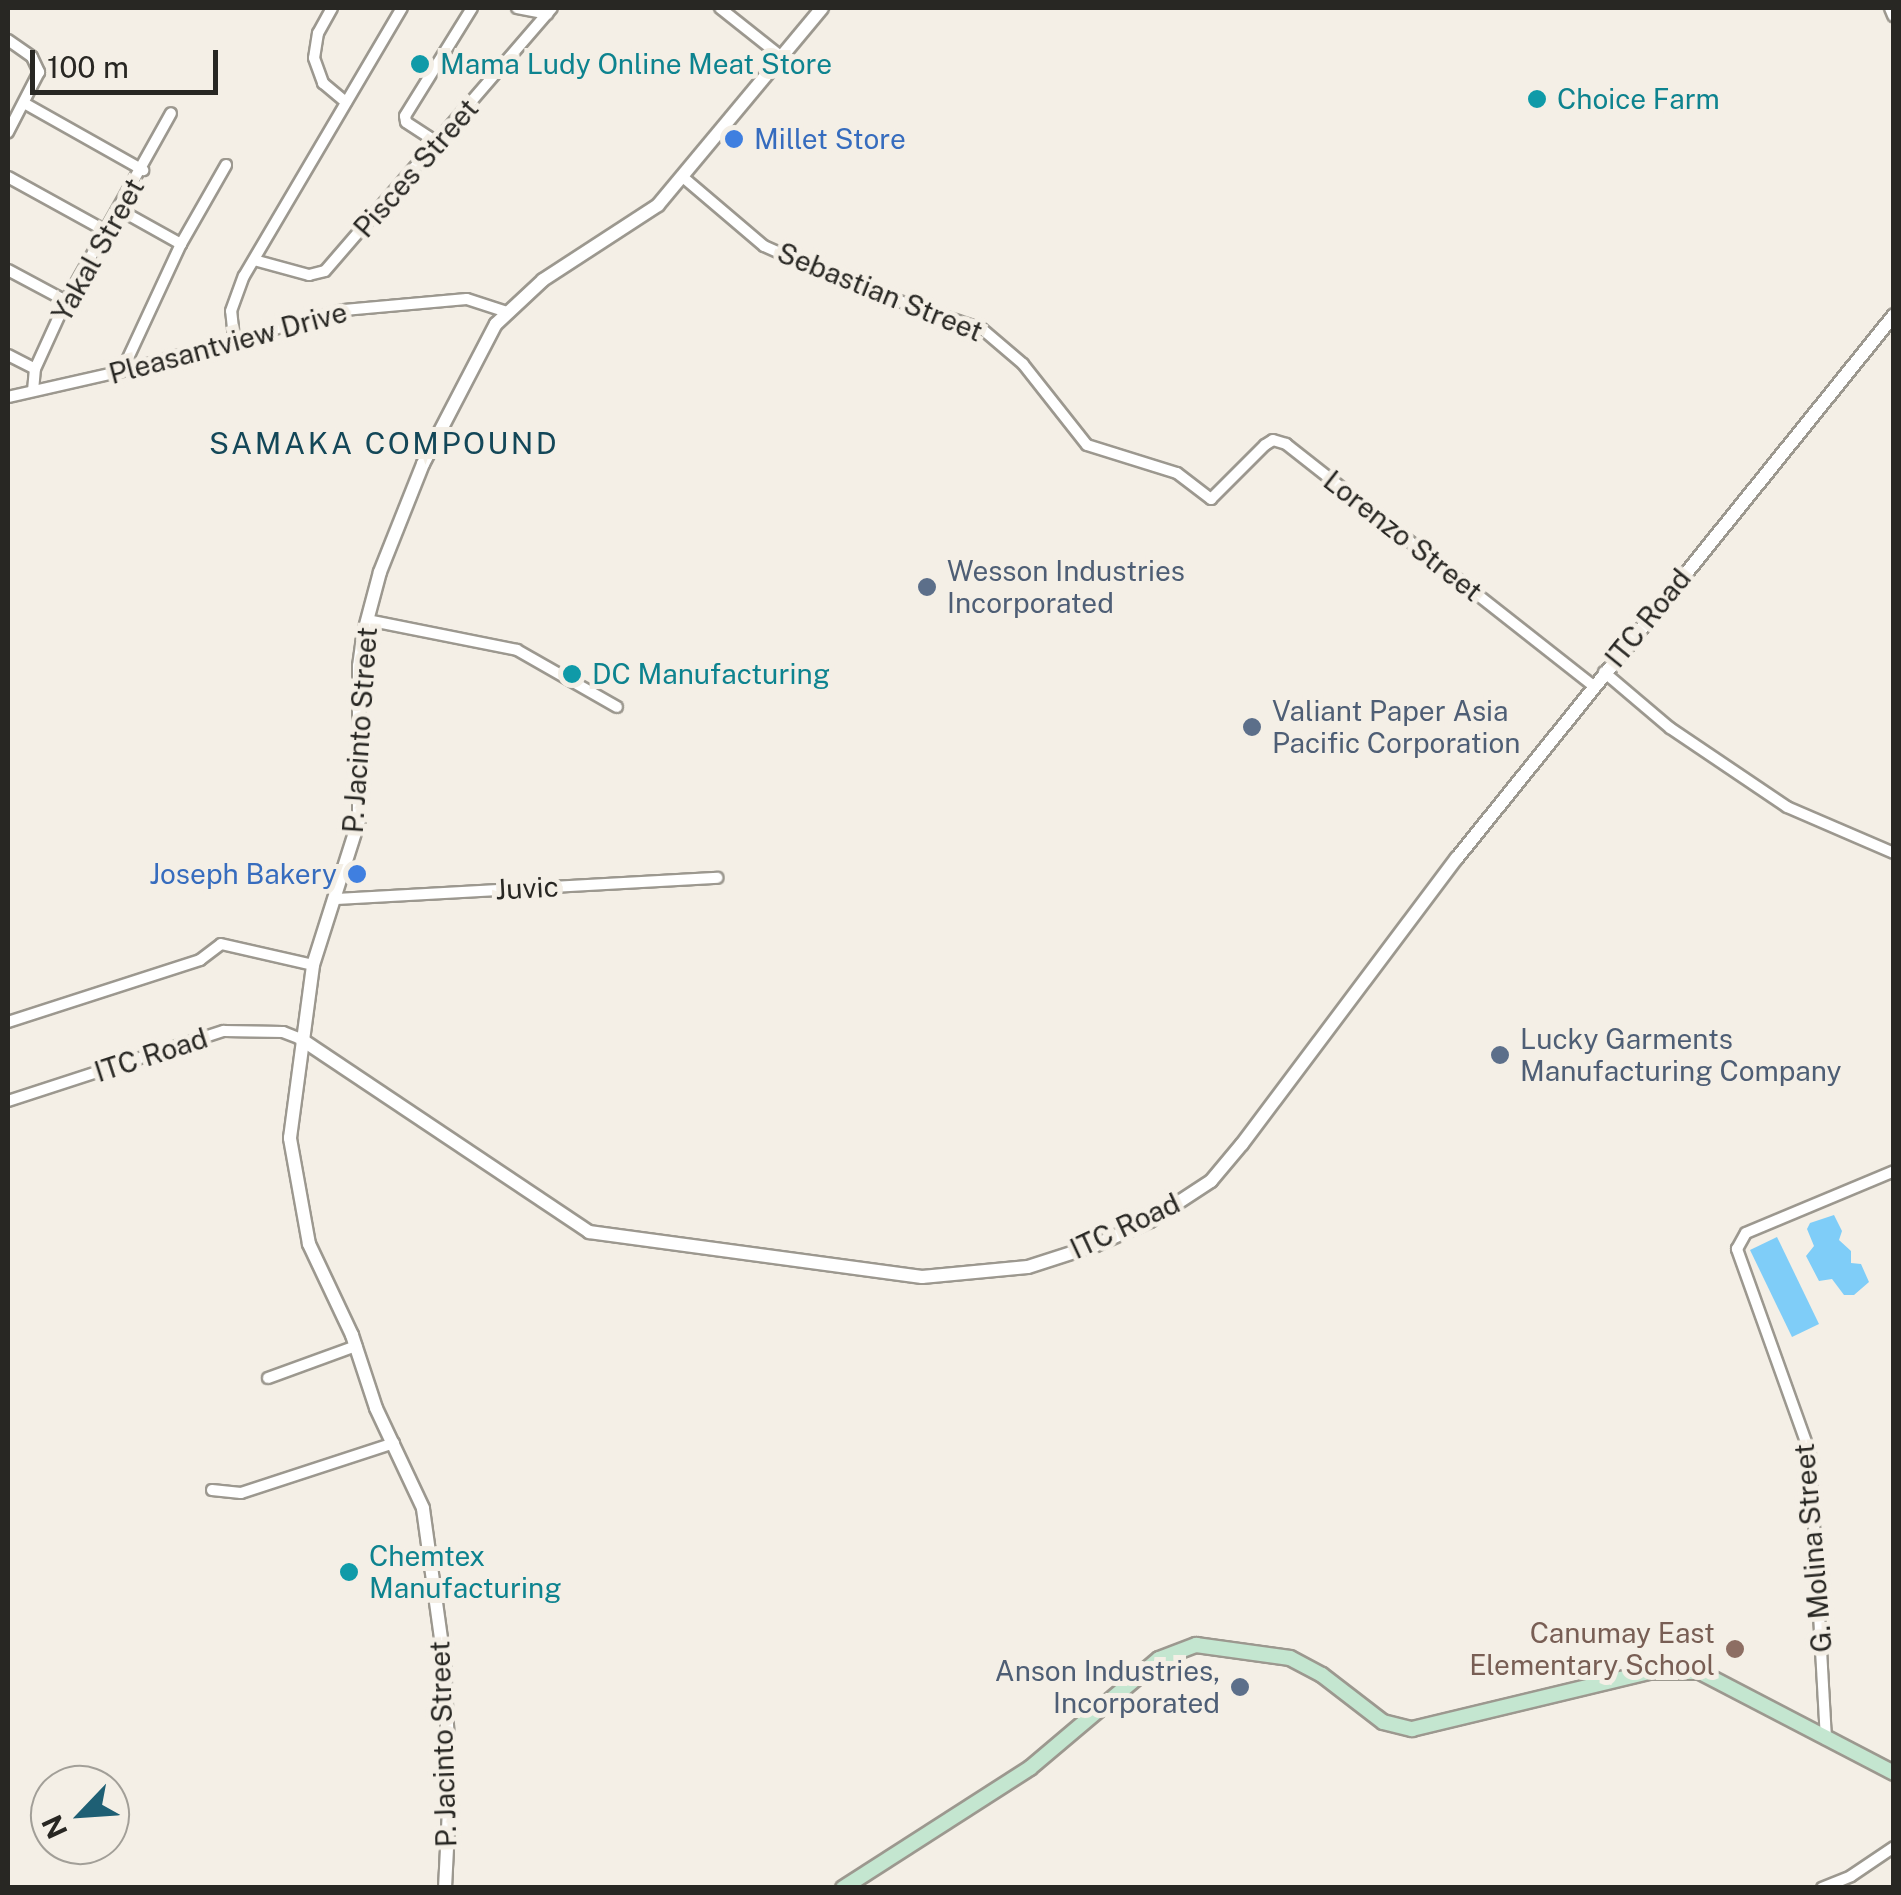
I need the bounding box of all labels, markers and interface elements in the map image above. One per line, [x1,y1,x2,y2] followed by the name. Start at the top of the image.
[35,30,222,92] scale bar
[440,47,832,81] place label: Mama Ludy Online Meat Store
[47,49,129,85] text: 100 m
[409,53,431,75] marker: Mama Ludy Online Meat Store
[1557,82,1720,116] place label: Choice Farm
[1526,88,1548,110] marker: Choice Farm
[347,92,485,244] street label: Pisces Street
[754,122,906,156] place label: Millet Store
[723,128,745,150] marker: Millet Store
[45,173,151,327] street label: Yakal Street
[772,236,988,348] street label: Sebastian Street
[105,295,351,391] street label: Pleasantview Drive
[209,425,559,461] district label: SAMAKA COMPOUND
[1317,464,1489,608] street label: Lorenzo Street
[947,554,1185,620] place label: Wesson Industries Incorporated
[1598,562,1698,674] street label: ITC Road
[916,576,938,598] marker: Wesson Industries Incorporated
[336,626,384,834] street label: P. Jacinto Street
[592,657,830,691] place label: DC Manufacturing
[561,663,583,685] marker: DC Manufacturing
[1272,694,1521,760] place label: Valiant Paper Asia Pacific Corporation
[1241,716,1263,738] marker: Valiant Paper Asia Pacific Corporation
[149,857,337,891] place label: Joseph Bakery
[346,863,368,885] marker: Joseph Bakery
[494,870,560,906] street label: Juvic
[90,1021,212,1089] street label: ITC Road
[1520,1022,1841,1088] place label: Lucky Garments Manufacturing Company
[1489,1044,1511,1066] marker: Lucky Garments Manufacturing Company
[1065,1186,1185,1266] street label: ITC Road
[1787,1442,1839,1654] street label: G. Molina Street
[369,1539,562,1605] place label: Chemtex Manufacturing
[338,1561,360,1583] marker: Chemtex Manufacturing
[1469,1616,1715,1682] place label: Canumay East Elementary School
[1724,1638,1746,1660] marker: Canumay East Elementary School
[423,1640,463,1848] street label: P. Jacinto Street
[995,1654,1220,1720] place label: Anson Industries, Incorporated
[1229,1676,1251,1698] marker: Anson Industries, Incorporated
[30,1765,130,1865] north arrow
[35,1810,74,1844] text: N

